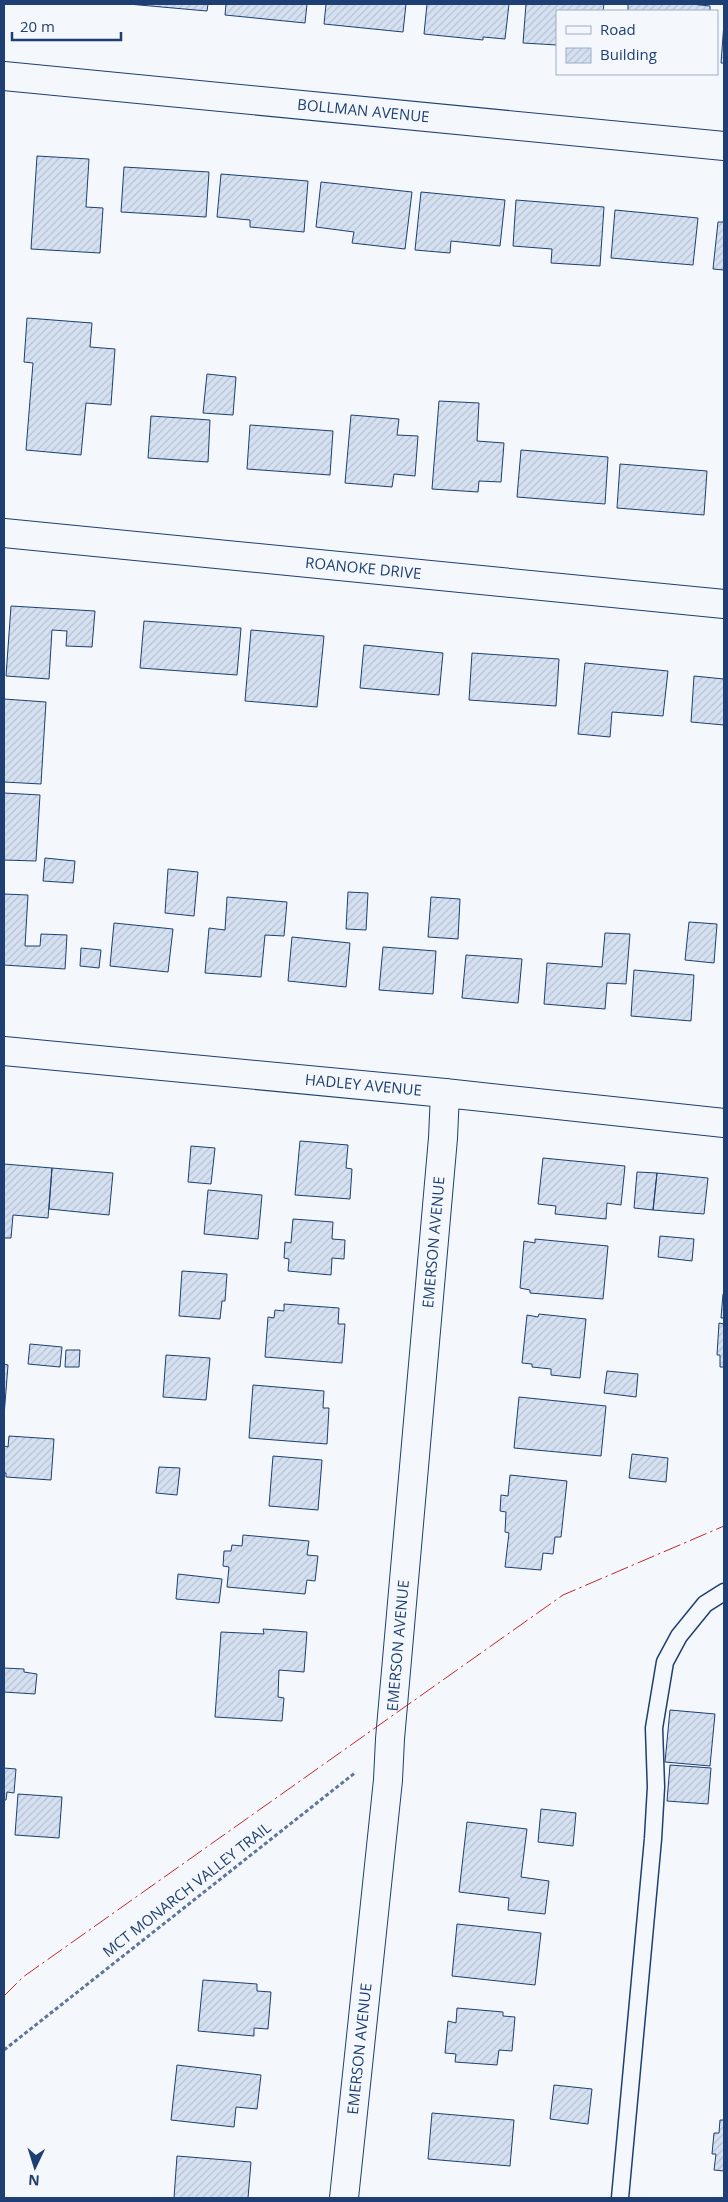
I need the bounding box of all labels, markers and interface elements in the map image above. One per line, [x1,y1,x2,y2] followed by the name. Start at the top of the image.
[12,10,121,42] scale bar
[556,10,718,75] legend
[20,16,55,36] text: 20 m
[600,19,636,39] text: Road
[600,44,657,64] text: Building
[296,94,430,126] street label: BOLLMAN AVENUE
[304,552,422,583] street label: ROANOKE DRIVE
[304,1069,423,1100] street label: HADLEY AVENUE
[417,1176,449,1309] street label: EMERSON AVENUE
[381,1579,413,1712] street label: EMERSON AVENUE
[98,1817,275,1961] street label: MCT MONARCH VALLEY TRAIL
[342,1982,376,2115] street label: EMERSON AVENUE
[10,2142,60,2192] north arrow
[28,2171,40,2190] text: N

